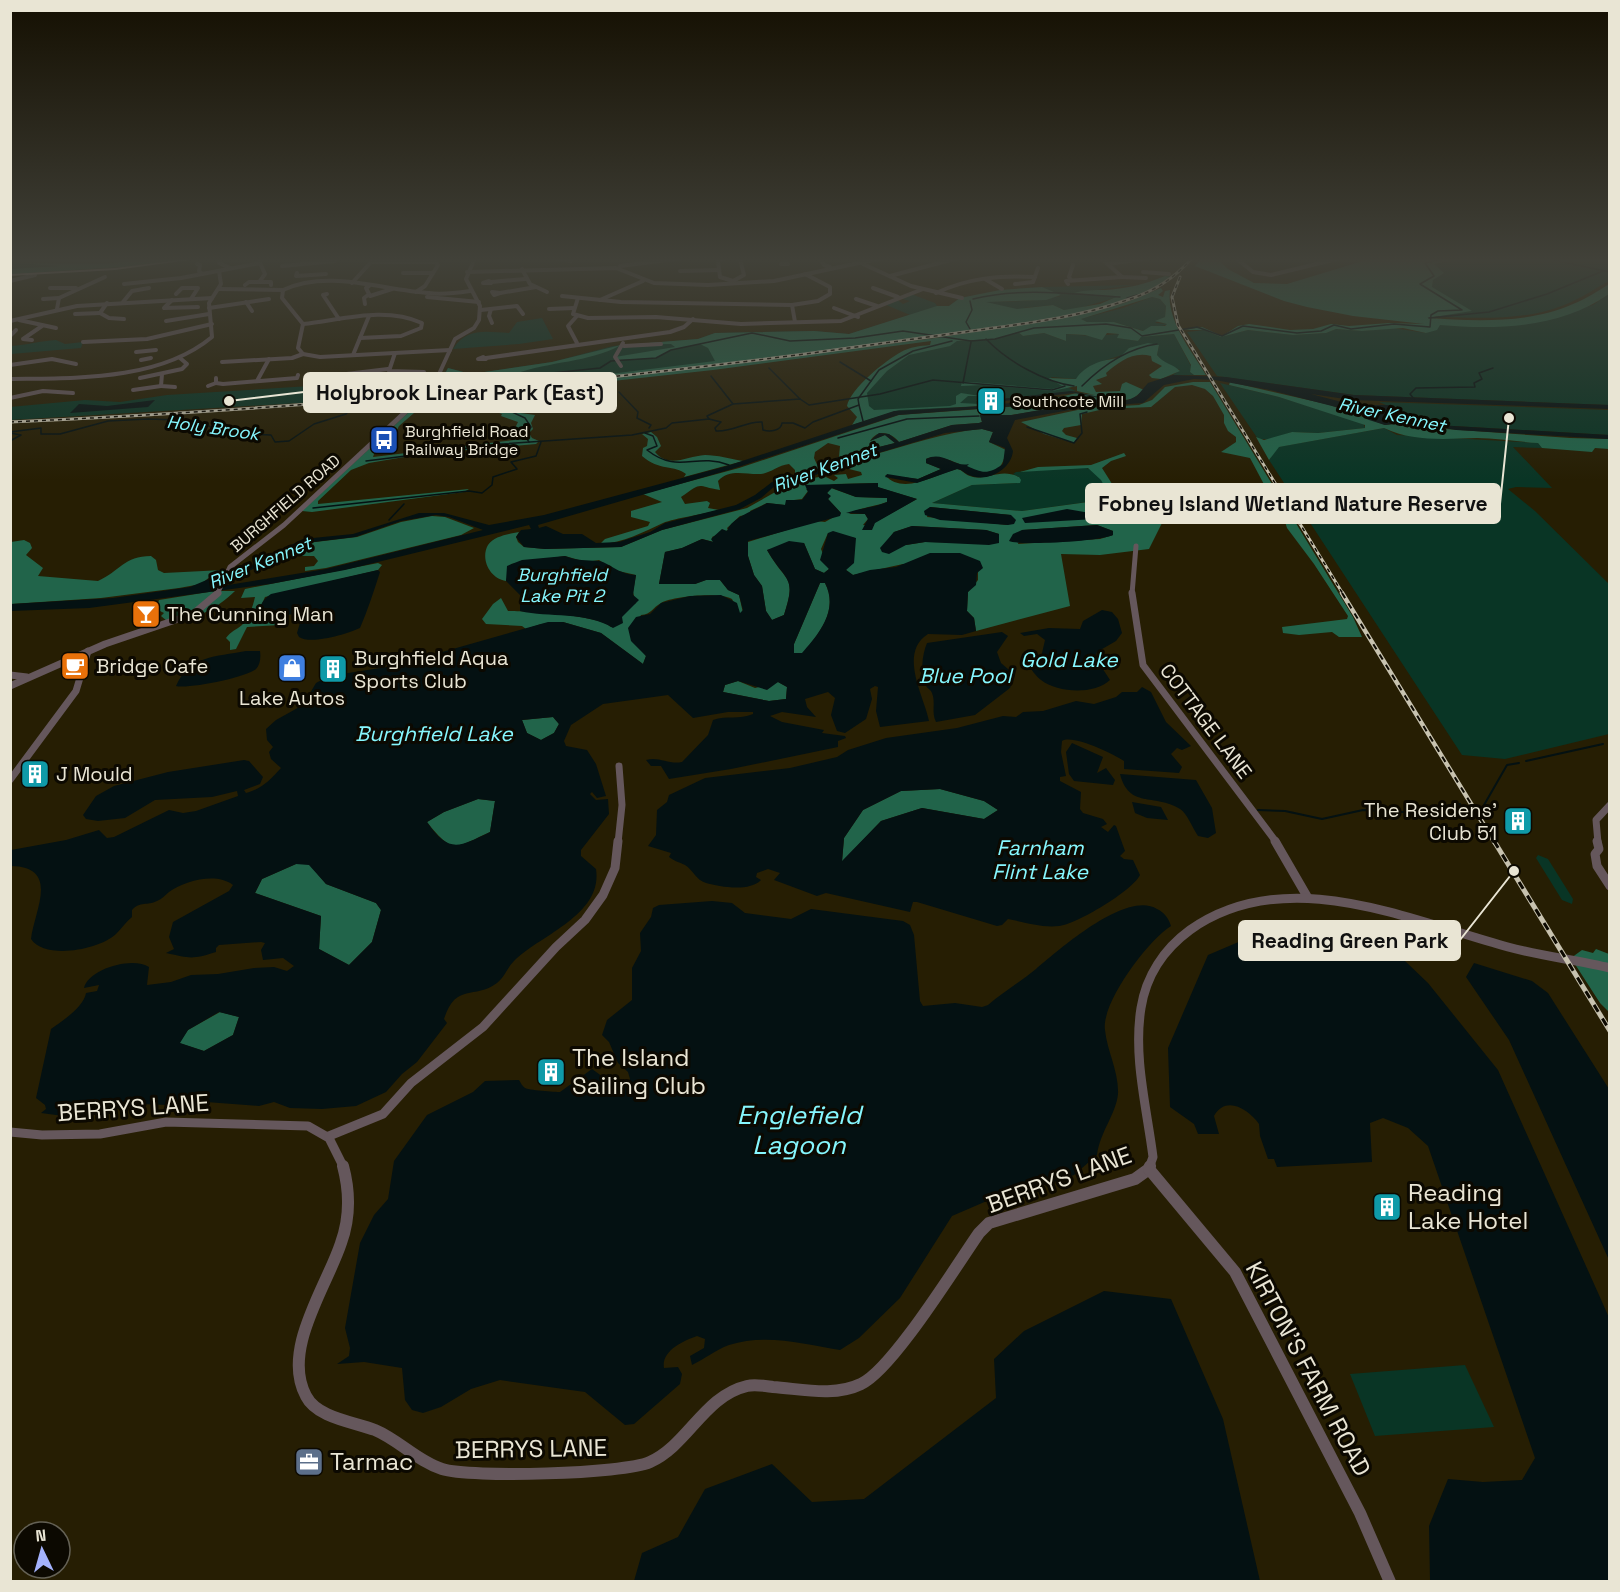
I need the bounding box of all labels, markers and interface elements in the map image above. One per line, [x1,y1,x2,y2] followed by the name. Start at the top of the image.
[304,373,616,412] callout: Holybrook Linear Park (East)
[316,379,604,406] text: Holybrook Linear Park (East)
[975,385,1007,417] building icon: Southcote Mill
[1012,391,1124,412] place label: Southcote Mill
[1336,392,1450,437] water label: River Kennet
[165,410,263,446] water label: Holy Brook
[405,421,529,460] place label: Burghfield Road Railway Bridge
[368,424,400,456] bus stop icon: Burghfield Road Railway Bridge
[770,437,882,497] water label: River Kennet
[226,450,345,557] street label: BURGHFIELD ROAD
[1086,484,1500,523] callout: Fobney Island Wetland Nature Reserve
[1098,490,1488,517] text: Fobney Island Wetland Nature Reserve
[205,531,316,594] water label: River Kennet
[517,563,610,607] water label: Burghfield Lake Pit 2
[130,598,162,630] bar icon: The Cunning Man
[167,601,334,627] place label: The Cunning Man
[354,645,508,694] place label: Burghfield Aqua Sports Club
[1020,646,1119,673] water label: Gold Lake
[59,650,91,682] cafe icon: Bridge Cafe
[276,652,308,684] shop icon: Lake Autos
[96,653,208,679] place label: Bridge Cafe
[317,653,349,685] building icon: Burghfield Aqua Sports Club
[1154,658,1258,784] street label: COTTAGE LANE
[918,662,1014,689] water label: Blue Pool
[239,685,345,711] place label: Lake Autos
[355,720,514,747] water label: Burghfield Lake
[19,758,51,790] building icon: J Mould
[56,761,133,787] place label: J Mould
[1364,797,1497,846] place label: The Residens' Club 51
[1502,805,1534,837] building icon: The Residens' Club 51
[992,834,1090,885] water label: Farnham Flint Lake
[1239,921,1460,960] callout: Reading Green Park
[1251,927,1449,954] text: Reading Green Park
[572,1042,706,1101] place label: The Island Sailing Club
[535,1056,567,1088] building icon: The Island Sailing Club
[56,1087,210,1128] street label: BERRYS LANE
[737,1098,864,1162] water label: Englefield Lagoon
[982,1139,1136,1220] street label: BERRYS LANE
[1408,1177,1528,1236] place label: Reading Lake Hotel
[1371,1191,1403,1223] building icon: Reading Lake Hotel
[1239,1256,1378,1481] street label: KIRTON'S FARM ROAD
[455,1432,607,1465] street label: BERRYS LANE
[293,1446,325,1478] office icon: Tarmac
[330,1446,413,1477] place label: Tarmac
[12,1520,72,1580] north arrow
[34,1525,47,1546] text: N

